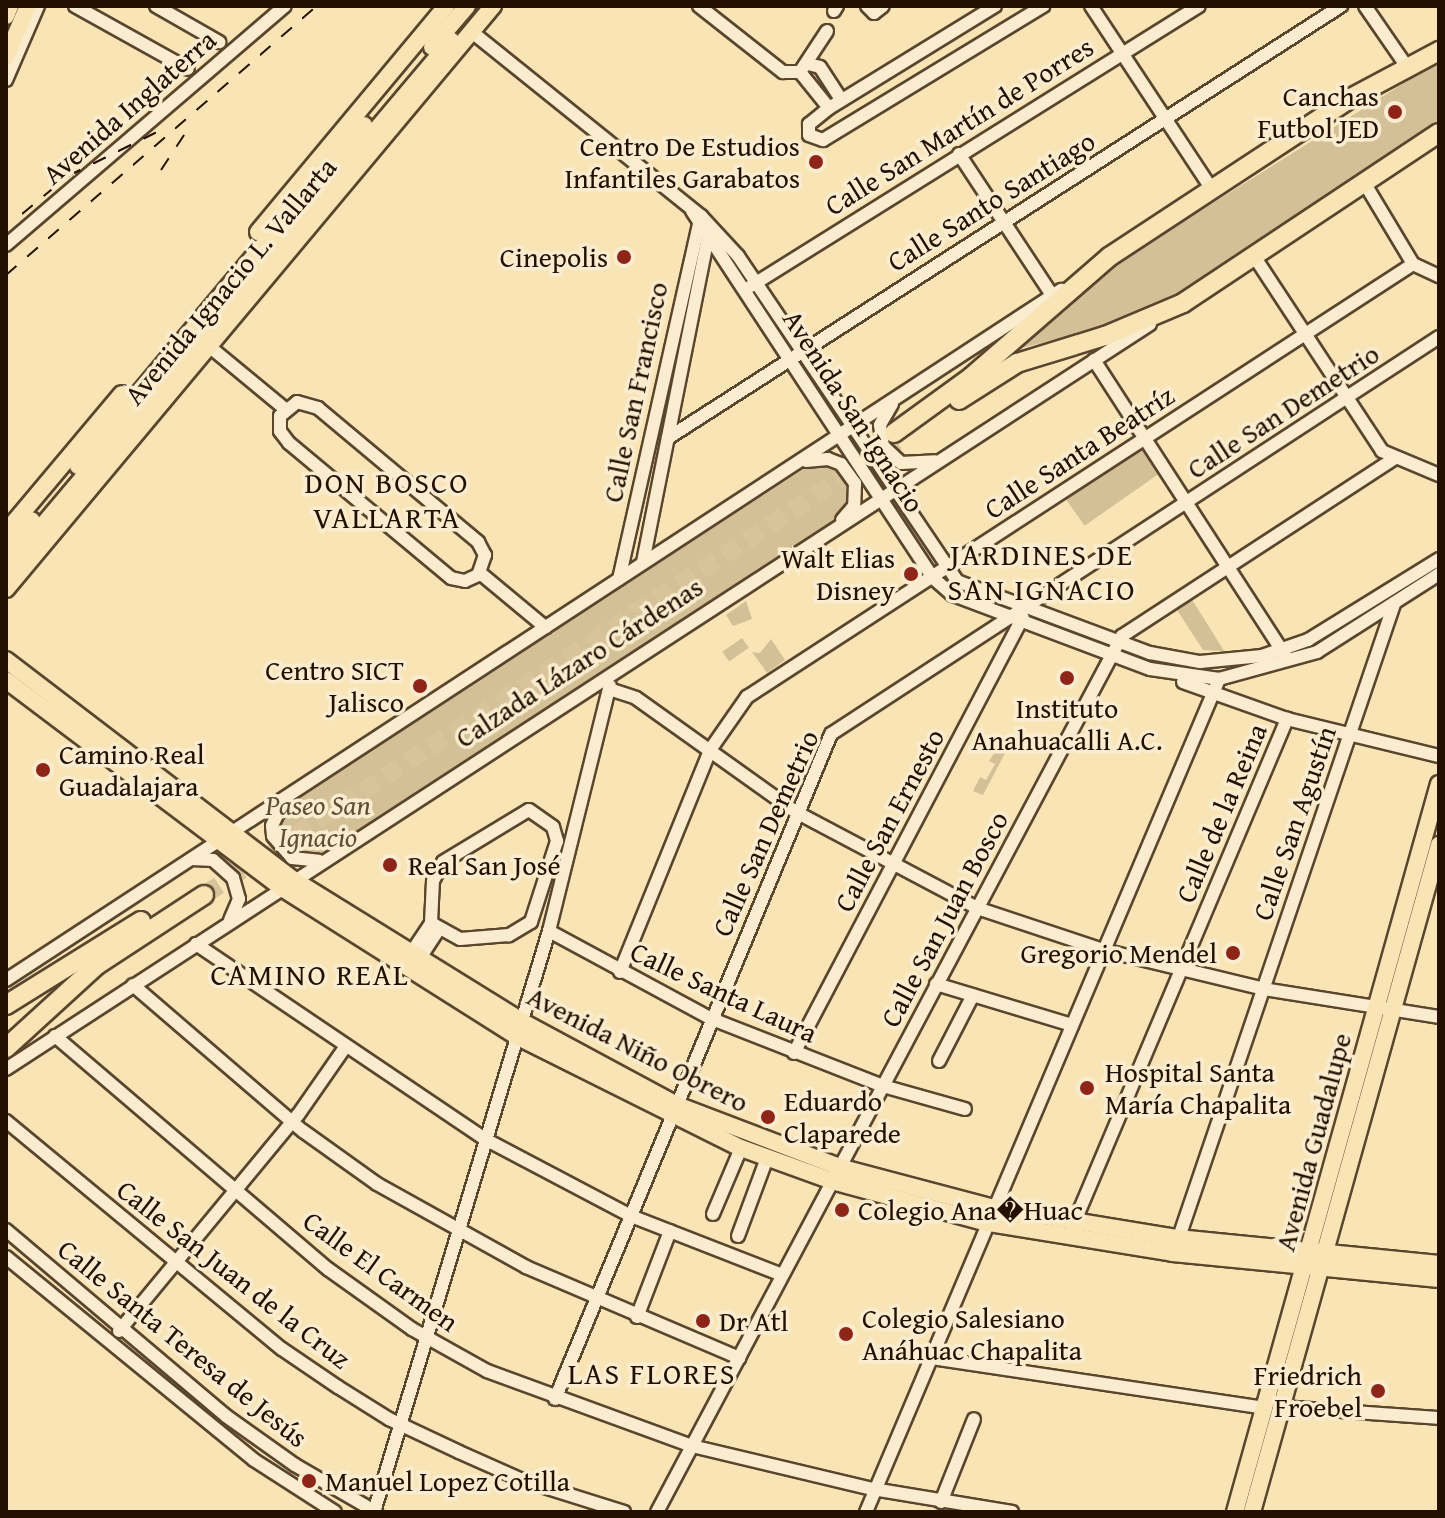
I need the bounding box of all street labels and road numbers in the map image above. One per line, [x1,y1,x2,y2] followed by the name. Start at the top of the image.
[36,23,222,191] street label: Avenida Inglaterra
[819,30,1099,222] street label: Calle San Martín de Porres
[881,124,1101,278] street label: Calle Santo Santiago
[117,151,343,411] street label: Avenida Ignacio L. Vallarta
[595,279,675,505] street label: Calle San Francisco
[776,303,932,519] street label: Avenida San Ignacio
[1181,336,1385,486] street label: Calle San Demetrio
[978,378,1180,526] street label: Calle Santa Beatríz
[449,569,709,755] street label: Calzada Lázaro Cárdenas
[1168,718,1274,908] street label: Calle de la Reina
[1245,722,1343,924] street label: Calle San Agustín
[827,723,951,917] street label: Calle San Ernesto
[705,725,825,941] street label: Calle San Demetrio
[873,805,1015,1033] street label: Calle San Juan Bosco
[625,934,823,1050] street label: Calle Santa Laura
[522,979,754,1119] street label: Avenida Niño Obrero
[1268,1029,1358,1255] street label: Avenida Guadalupe
[111,1172,357,1376] street label: Calle San Juan de la Cruz
[297,1204,465,1338] street label: Calle El Carmen
[51,1232,315,1454] street label: Calle Santa Teresa de Jesús

